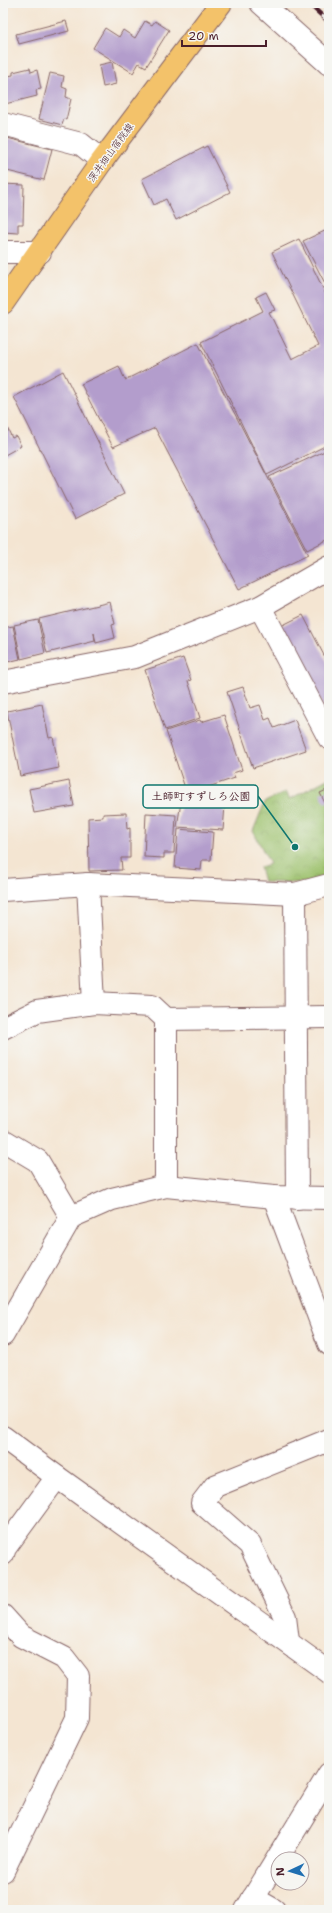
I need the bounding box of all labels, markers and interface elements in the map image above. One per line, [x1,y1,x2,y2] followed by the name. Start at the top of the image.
[182,22,266,48] scale bar
[188,28,219,44] text: 20 m
[85,120,136,184] street label: 深井畑山宿院線
[143,785,258,808] callout: 土師町すずしろ公園
[152,789,251,804] text: 土師町すずしろ公園
[270,1851,310,1891] north arrow
[273,1867,288,1877] text: N

